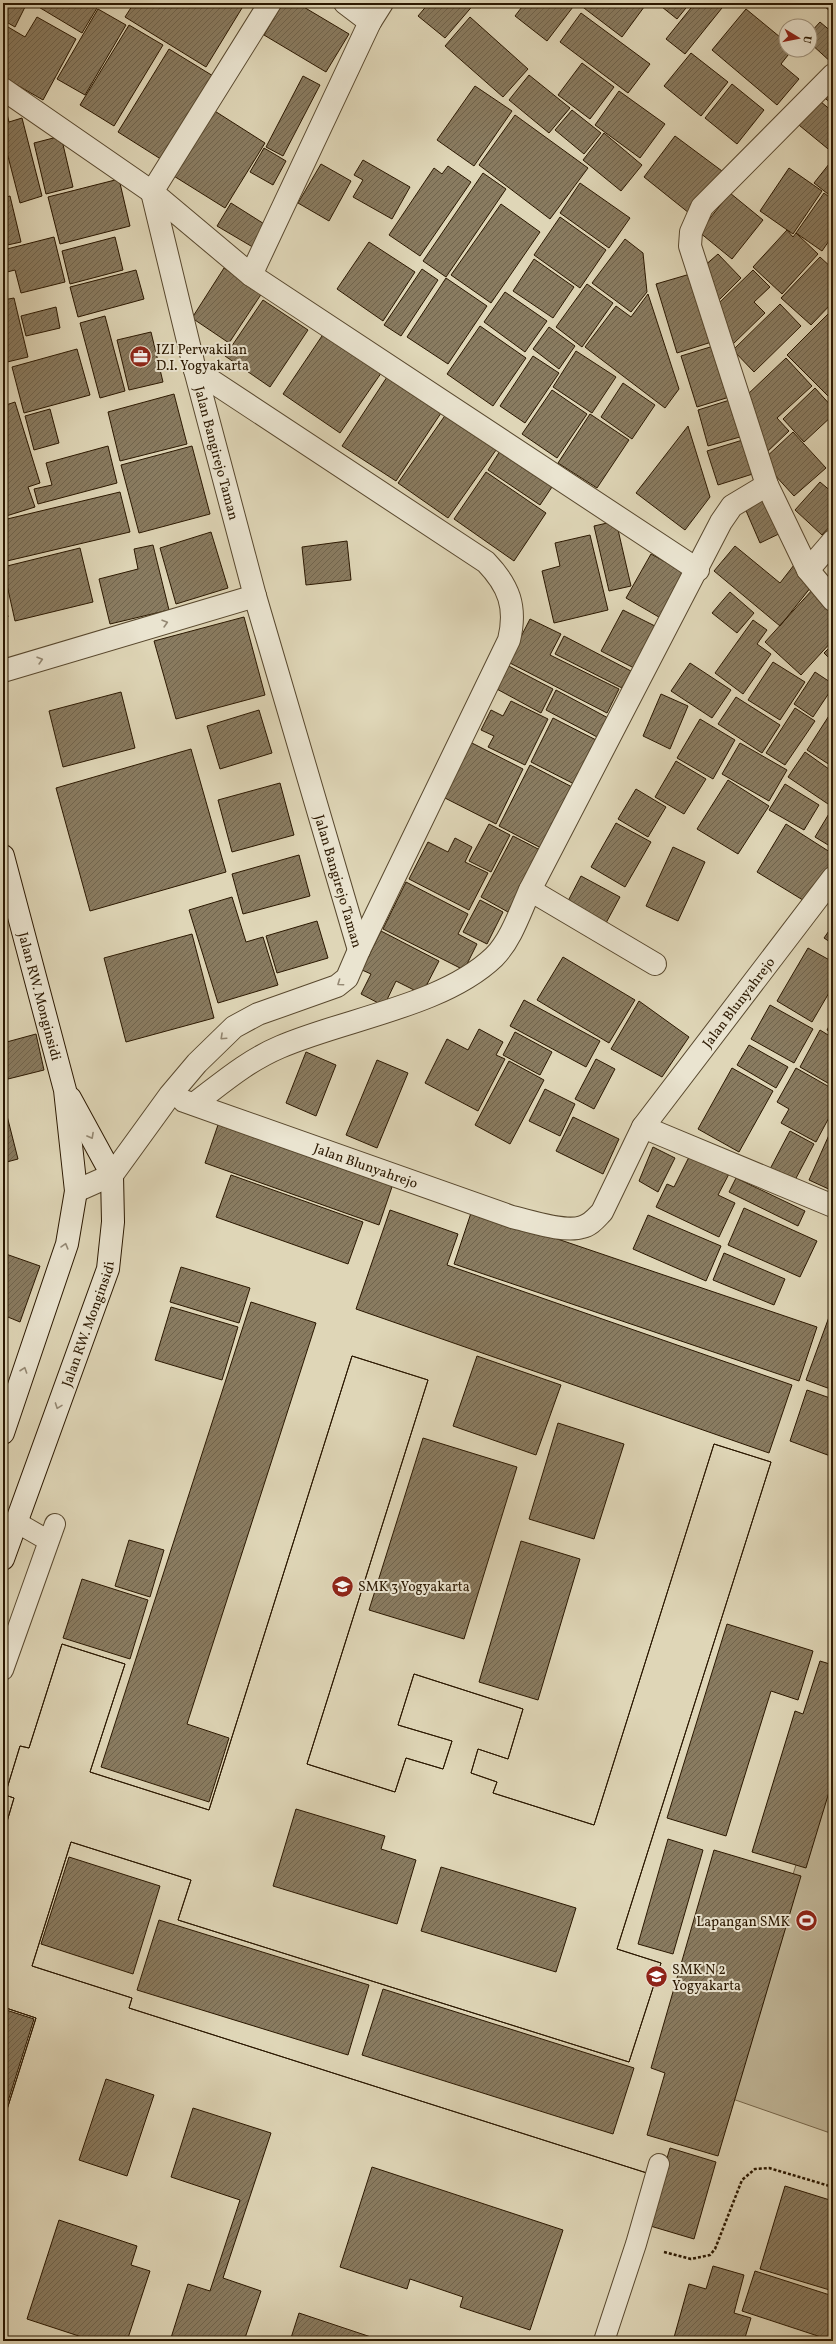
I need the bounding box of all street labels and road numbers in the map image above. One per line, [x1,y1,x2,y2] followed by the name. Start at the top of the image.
[189,384,242,522] street label: Jalan Bangirejo Taman
[309,813,366,950] street label: Jalan Bangirejo Taman
[13,930,65,1063] street label: Jalan RW. Monginsidi
[699,954,780,1052] street label: Jalan Blunyahrejo
[311,1140,420,1194] street label: Jalan Blunyahrejo
[58,1260,120,1390] street label: Jalan RW. Monginsidi

